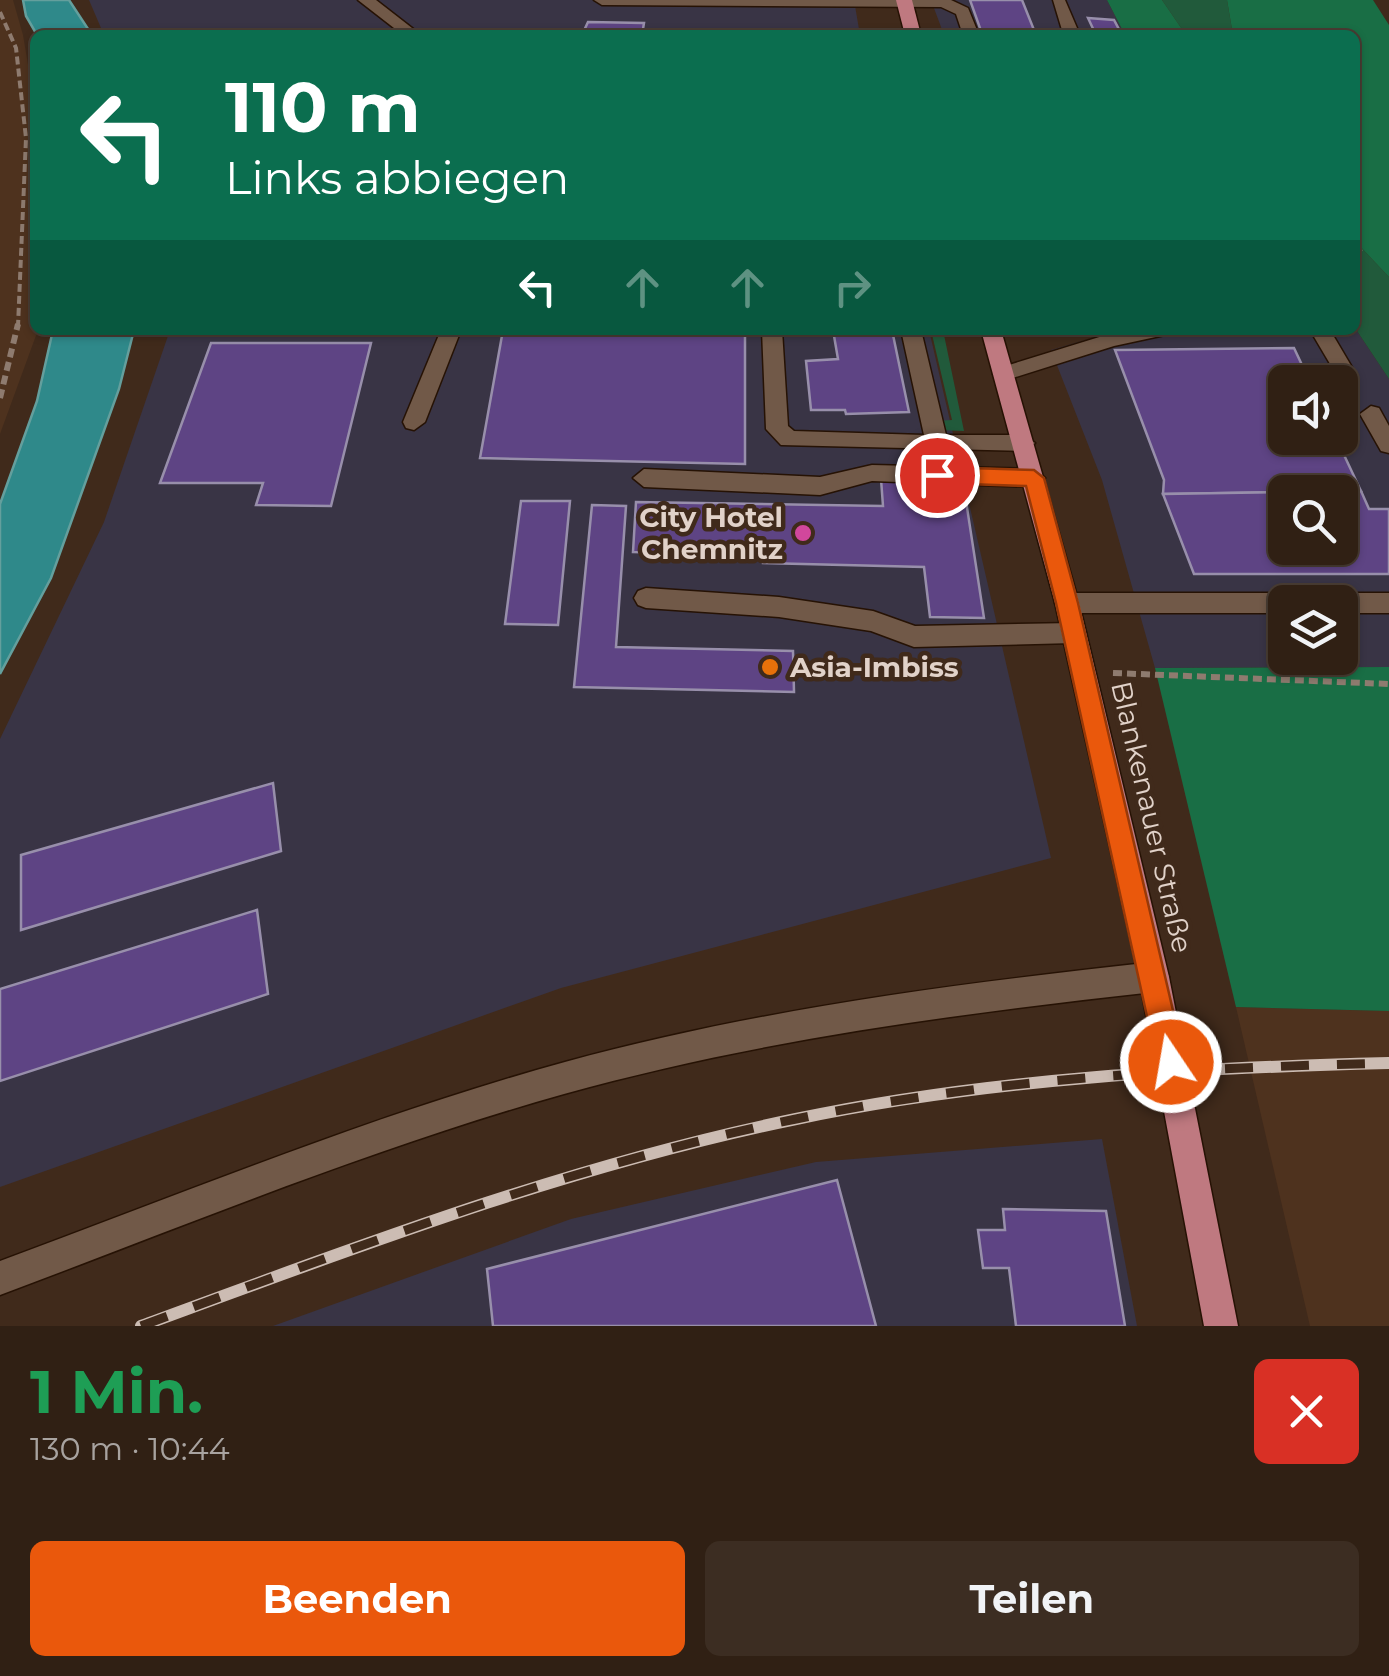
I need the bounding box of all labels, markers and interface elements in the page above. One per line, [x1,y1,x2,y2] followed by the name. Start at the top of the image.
[225,64,421,150] text: 110 m
[60,70,190,200] icon: left
[225,150,569,205] text: Links abbiegen
[510,260,565,315] icon: left
[615,260,670,315] icon: ahead
[720,260,775,315] icon: ahead
[825,260,880,315] icon: right
[1268,365,1358,675] map controls
[1268,365,1358,455] button: sound
[895,433,980,518] pin
[910,448,965,503] icon: arrive
[1268,475,1358,565] button: search
[639,500,783,566] place label: City Hotel Chemnitz
[792,522,814,544] marker: City Hotel Chemnitz
[1268,585,1358,675] button: layers
[789,650,959,684] place label: Asia-Imbiss
[759,656,781,678] marker: Asia-Imbiss
[1104,678,1200,956] street label: Blankenauer Straße
[1119,1010,1223,1114] position arrow
[30,1355,203,1428] text: 1 Min.
[1254,1359,1359,1464] button: close
[30,1429,230,1468] text: 130 m · 10:44
[30,1541,685,1656] button: Beenden
[705,1541,1359,1656] button: Teilen

